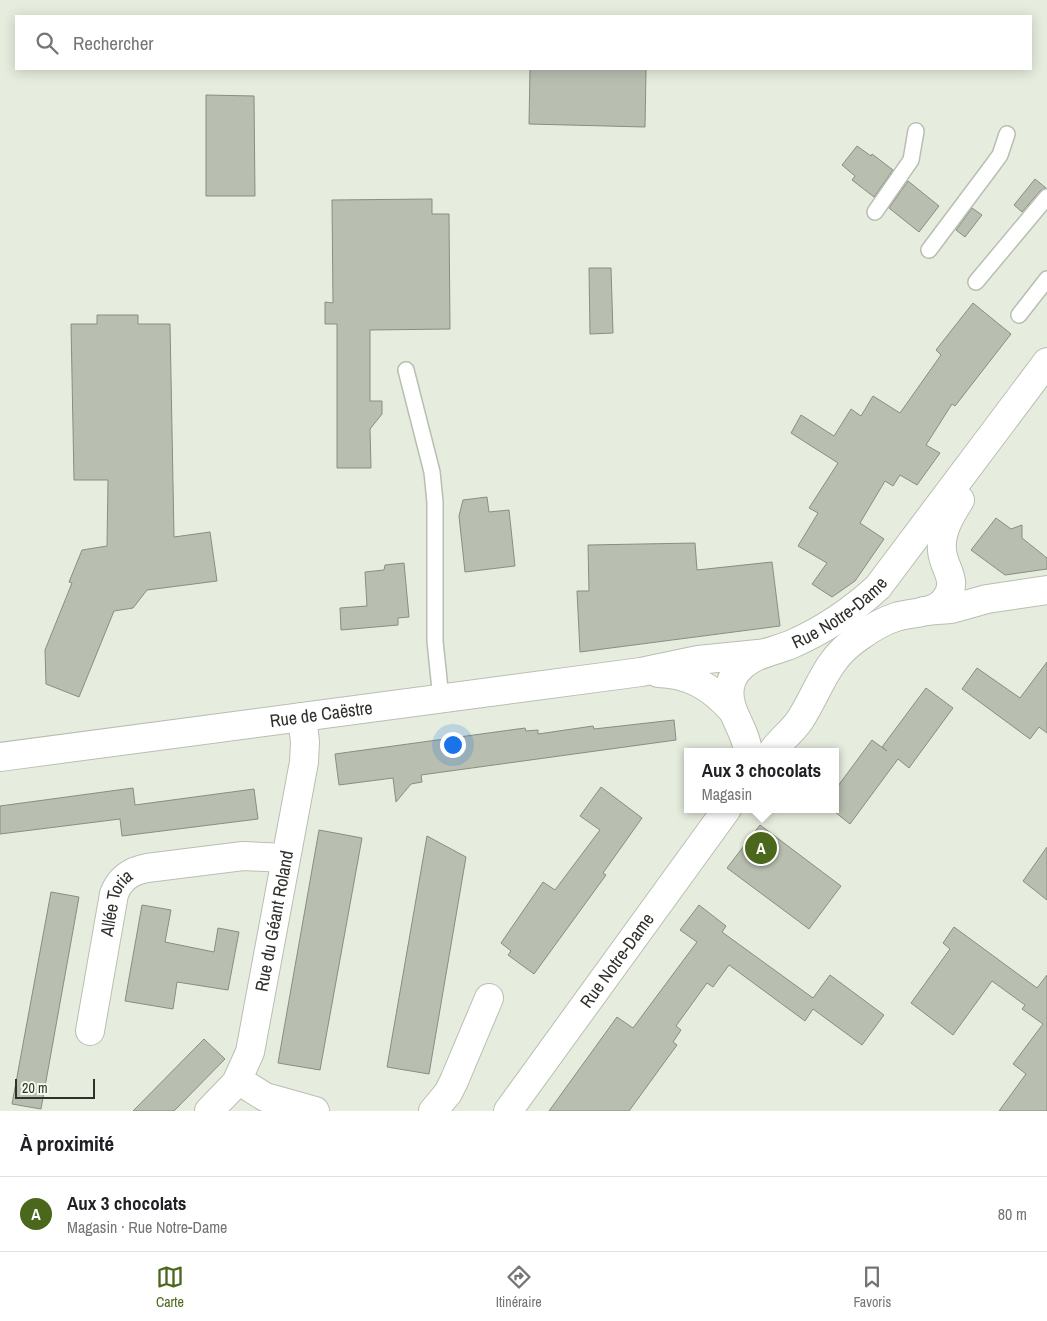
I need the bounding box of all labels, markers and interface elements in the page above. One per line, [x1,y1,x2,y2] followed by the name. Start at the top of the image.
[15,15,1032,70] search box
[33,29,61,57] icon: search
[73,30,154,56] text: Rechercher
[788,572,893,654] street label: Rue Notre-Dame
[268,695,374,733] street label: Rue de Caëstre
[440,732,466,758] your location
[684,748,839,813] popup
[702,757,821,783] text: Aux 3 chocolats
[702,783,752,805] text: Magasin
[745,829,777,867] pin: A
[249,849,299,994] street label: Rue du Géant Roland
[94,863,137,939] street label: Allée Toria
[574,908,660,1013] street label: Rue Notre-Dame
[15,1076,95,1099] scale bar
[22,1079,48,1097] text: 20 m
[20,1129,114,1158] text: À proximité
[67,1190,187,1216] text: Aux 3 chocolats
[31,1203,41,1225] text: A
[998,1203,1027,1225] text: 80 m
[67,1216,227,1238] text: Magasin · Rue Notre-Dame
[156,1263,184,1311] tab: Carte
[496,1263,542,1311] tab: Itinéraire
[853,1263,891,1311] tab: Favoris

